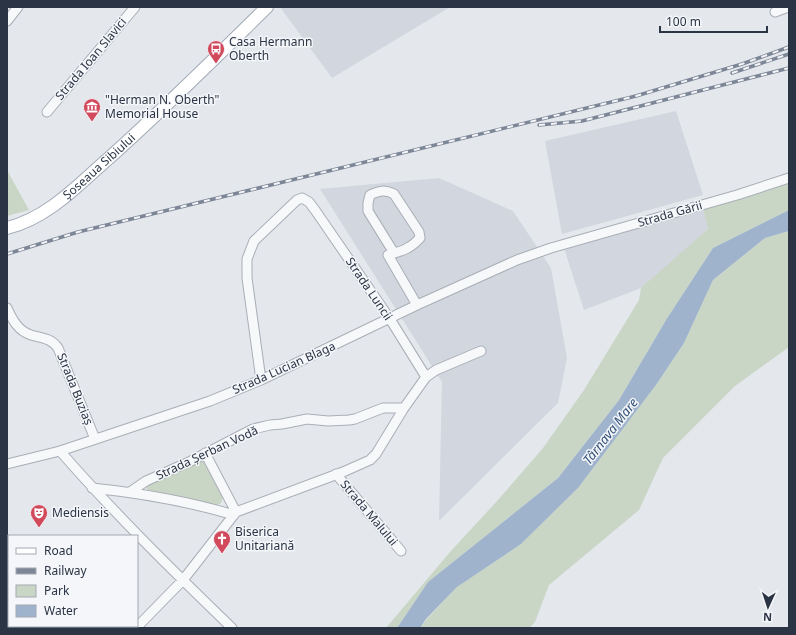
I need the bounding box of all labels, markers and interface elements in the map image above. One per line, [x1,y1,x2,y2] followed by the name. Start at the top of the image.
[660,8,767,34] scale bar
[666,13,701,30] text: 100 m
[51,14,130,103] street label: Strada Ioan Slavici
[229,33,312,64] place label: Casa Hermann Oberth
[206,39,226,64] bus stop icon: Casa Hermann Oberth
[105,91,220,122] place label: "Herman N. Oberth" Memorial House
[82,97,102,122] museum icon: "Herman N. Oberth" Memorial House
[59,129,139,203] street label: Șoseaua Sibiului
[636,196,704,231] street label: Strada Gării
[342,254,397,324] street label: Strada Luncii
[230,337,338,398] street label: Strada Lucian Blaga
[53,350,98,427] street label: Strada Buziaș
[578,394,642,468] water label: Târnava Mare
[153,421,261,484] street label: Strada Șerban Vodă
[337,476,402,549] street label: Strada Malului
[29,503,49,528] theatre icon: Mediensis
[52,504,109,521] place label: Mediensis
[235,523,294,554] place label: Biserica Unitariană
[212,529,232,554] church icon: Biserica Unitariană
[8,535,138,627] legend
[44,542,73,559] text: Road
[44,562,88,579] text: Railway
[44,582,70,599] text: Park
[748,587,788,627] north arrow
[44,602,78,619] text: Water
[763,610,772,625] text: N

